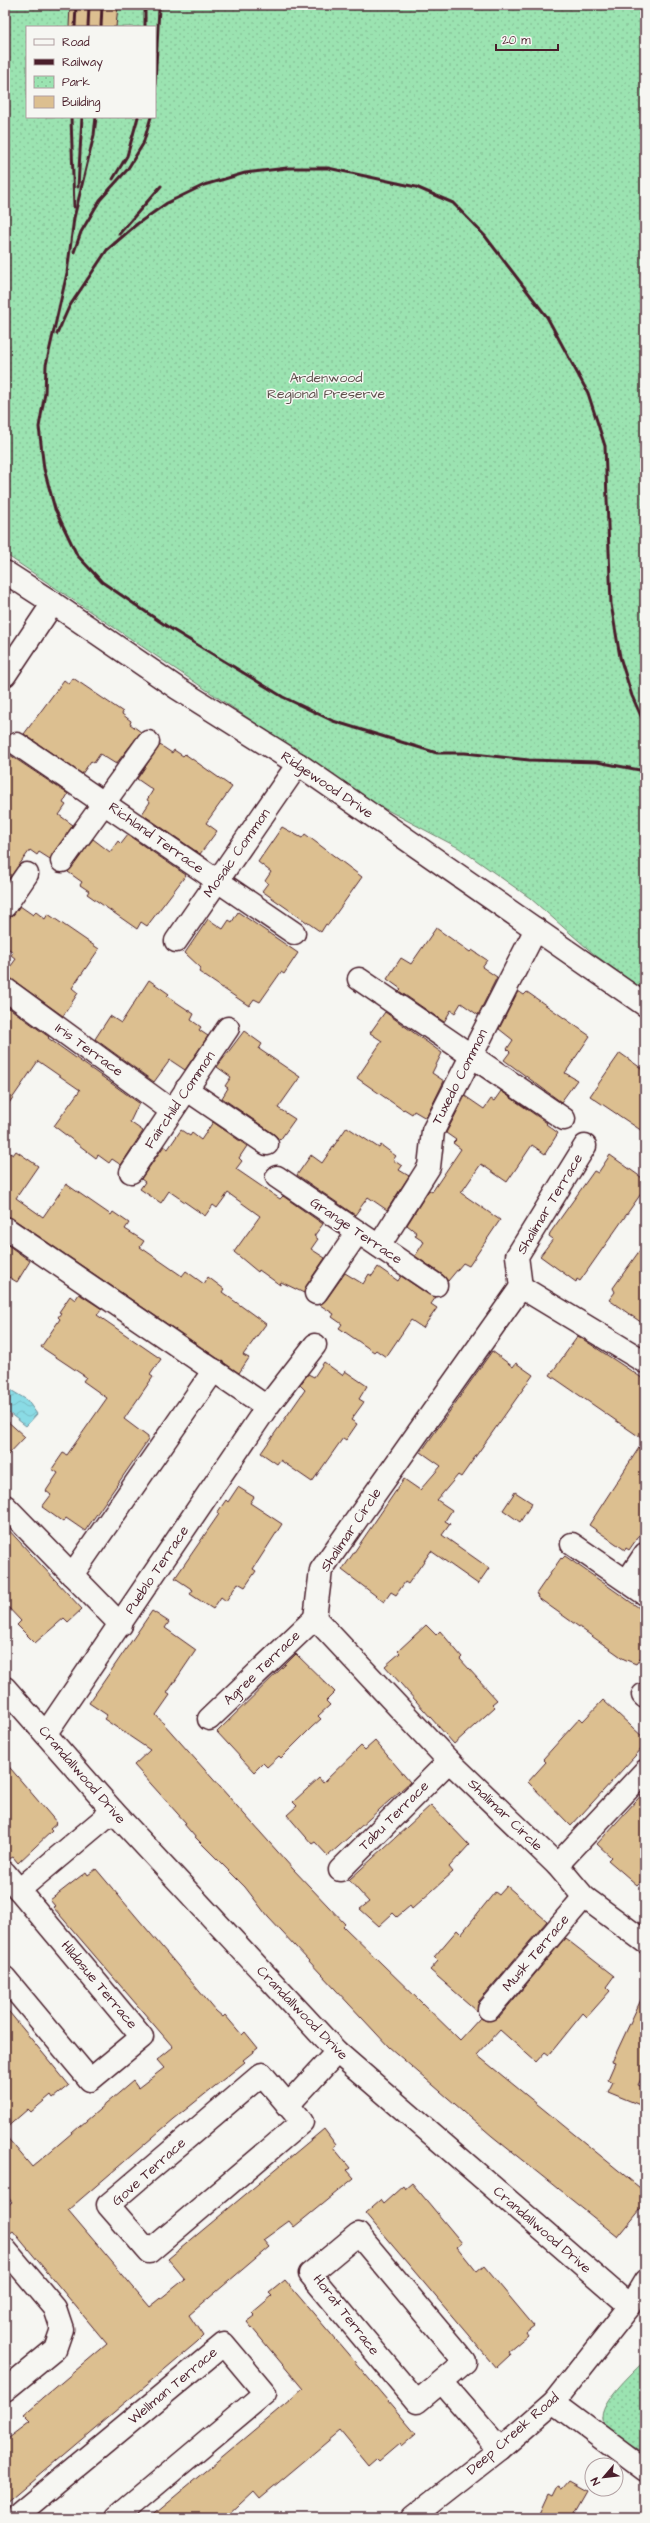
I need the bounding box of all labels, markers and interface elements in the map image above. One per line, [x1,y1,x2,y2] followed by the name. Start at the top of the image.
[26,26,156,118] legend
[496,26,558,52] scale bar
[502,32,531,49] text: 20 m
[62,34,90,51] text: Road
[62,54,103,72] text: Railway
[62,74,90,91] text: Park
[62,94,100,112] text: Building
[267,368,385,404] park label: Ardenwood Regional Preserve
[277,747,378,824] street label: Ridgewood Drive
[104,798,208,879] street label: Richland Terrace
[199,804,275,902] street label: Mosaic Common
[51,1018,128,1082] street label: Iris Terrace
[427,1026,493,1128] street label: Tuxedo Common
[140,1047,220,1153] street label: Fairchild Common
[512,1150,588,1258] street label: Shalimar Terrace
[306,1193,406,1270] street label: Grange Terrace
[316,1484,387,1576] street label: Shalimar Circle
[120,1522,194,1618] street label: Pueblo Terrace
[219,1626,305,1710] street label: Agree Terrace
[34,1722,131,1829] street label: Crandallwood Drive
[463,1774,547,1856] street label: Shalimar Circle
[354,1776,434,1856] street label: Tabu Terrace
[498,1910,575,1996] street label: Musk Terrace
[56,1937,142,2034] street label: Hildasue Terrace
[252,1961,353,2065] street label: Crandallwood Drive
[108,2133,191,2211] street label: Gove Terrace
[489,2182,596,2279] street label: Crandallwood Drive
[308,2270,384,2360] street label: Horat Terrace
[124,2342,222,2429] street label: Wellman Terrace
[462,2388,564,2480] street label: Deep Creek Road
[584,2457,624,2497] north arrow
[587,2475,604,2488] text: N

